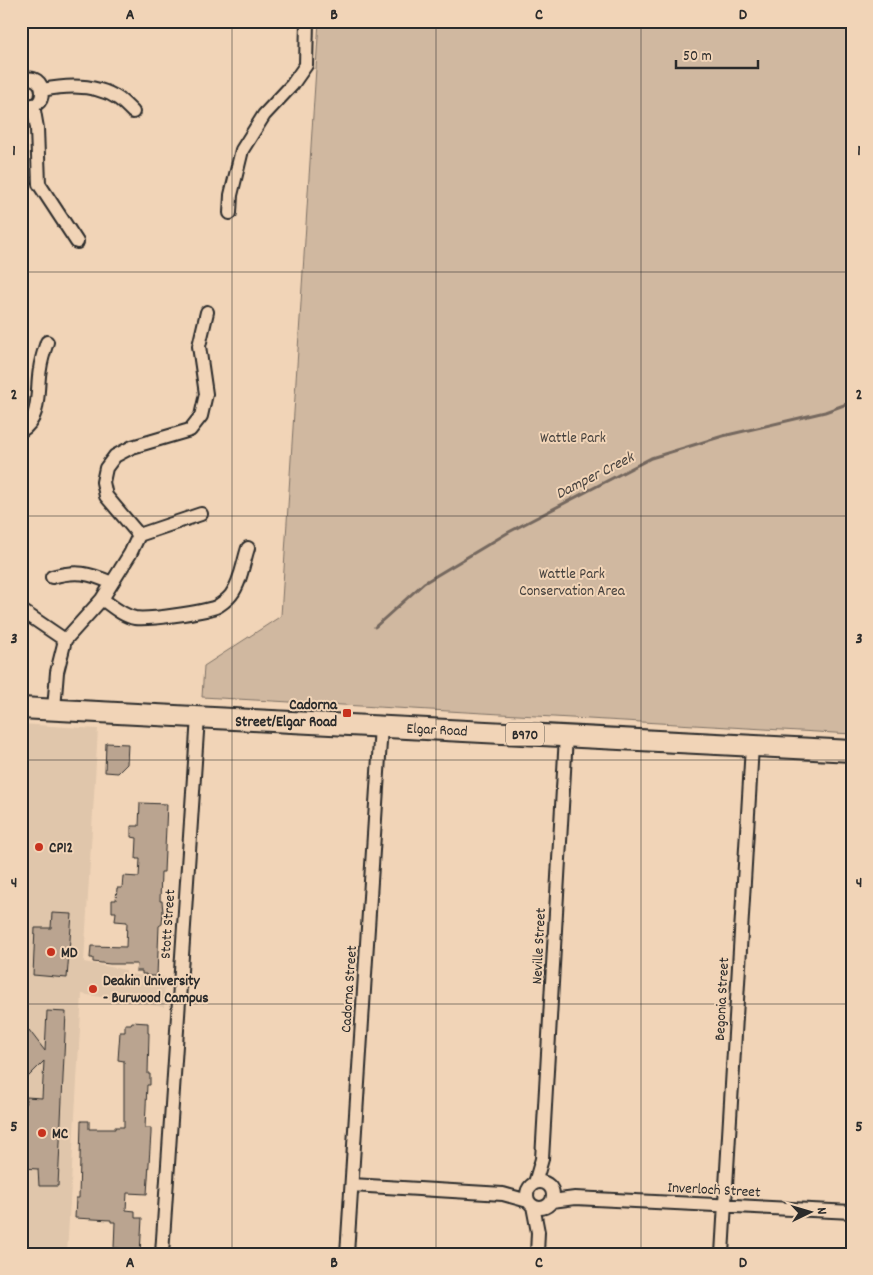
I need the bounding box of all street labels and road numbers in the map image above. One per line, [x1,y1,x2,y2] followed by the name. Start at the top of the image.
[406,718,468,744] street label: Elgar Road
[506,722,544,746] road number: B970
[156,888,182,960] street label: Stott Street
[527,907,553,985] street label: Neville Street
[336,944,364,1034] street label: Cadorna Street
[710,956,736,1041] street label: Begonia Street
[667,1178,761,1204] street label: Inverloch Street

